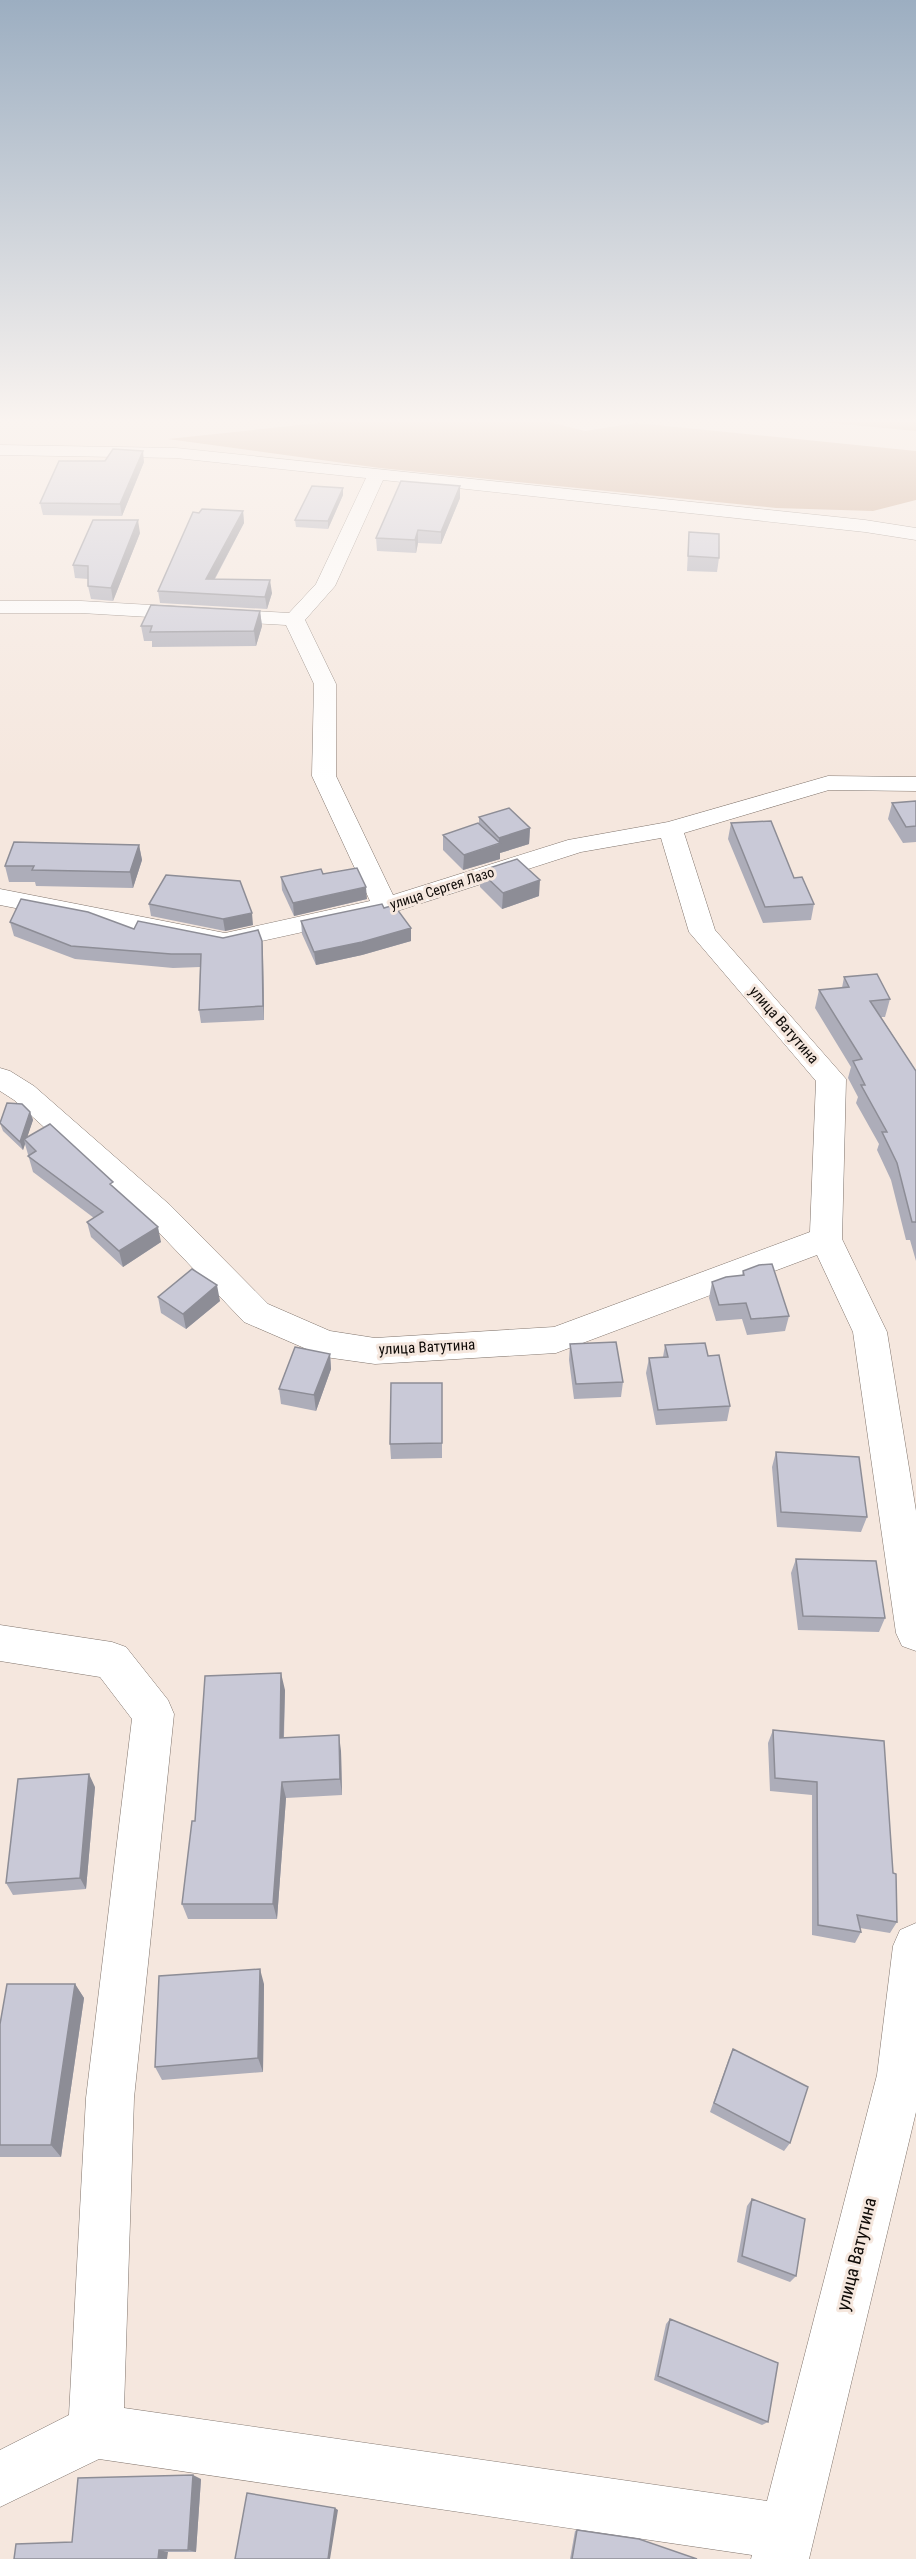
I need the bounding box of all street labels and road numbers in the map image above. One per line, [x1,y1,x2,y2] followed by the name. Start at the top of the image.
[388,864,496,912] street label: улица Сергея Лазо
[746,983,822,1067] street label: улица Ватутина
[378,1335,476,1359] street label: улица Ватутина
[832,2195,880,2313] street label: улица Ватутина

